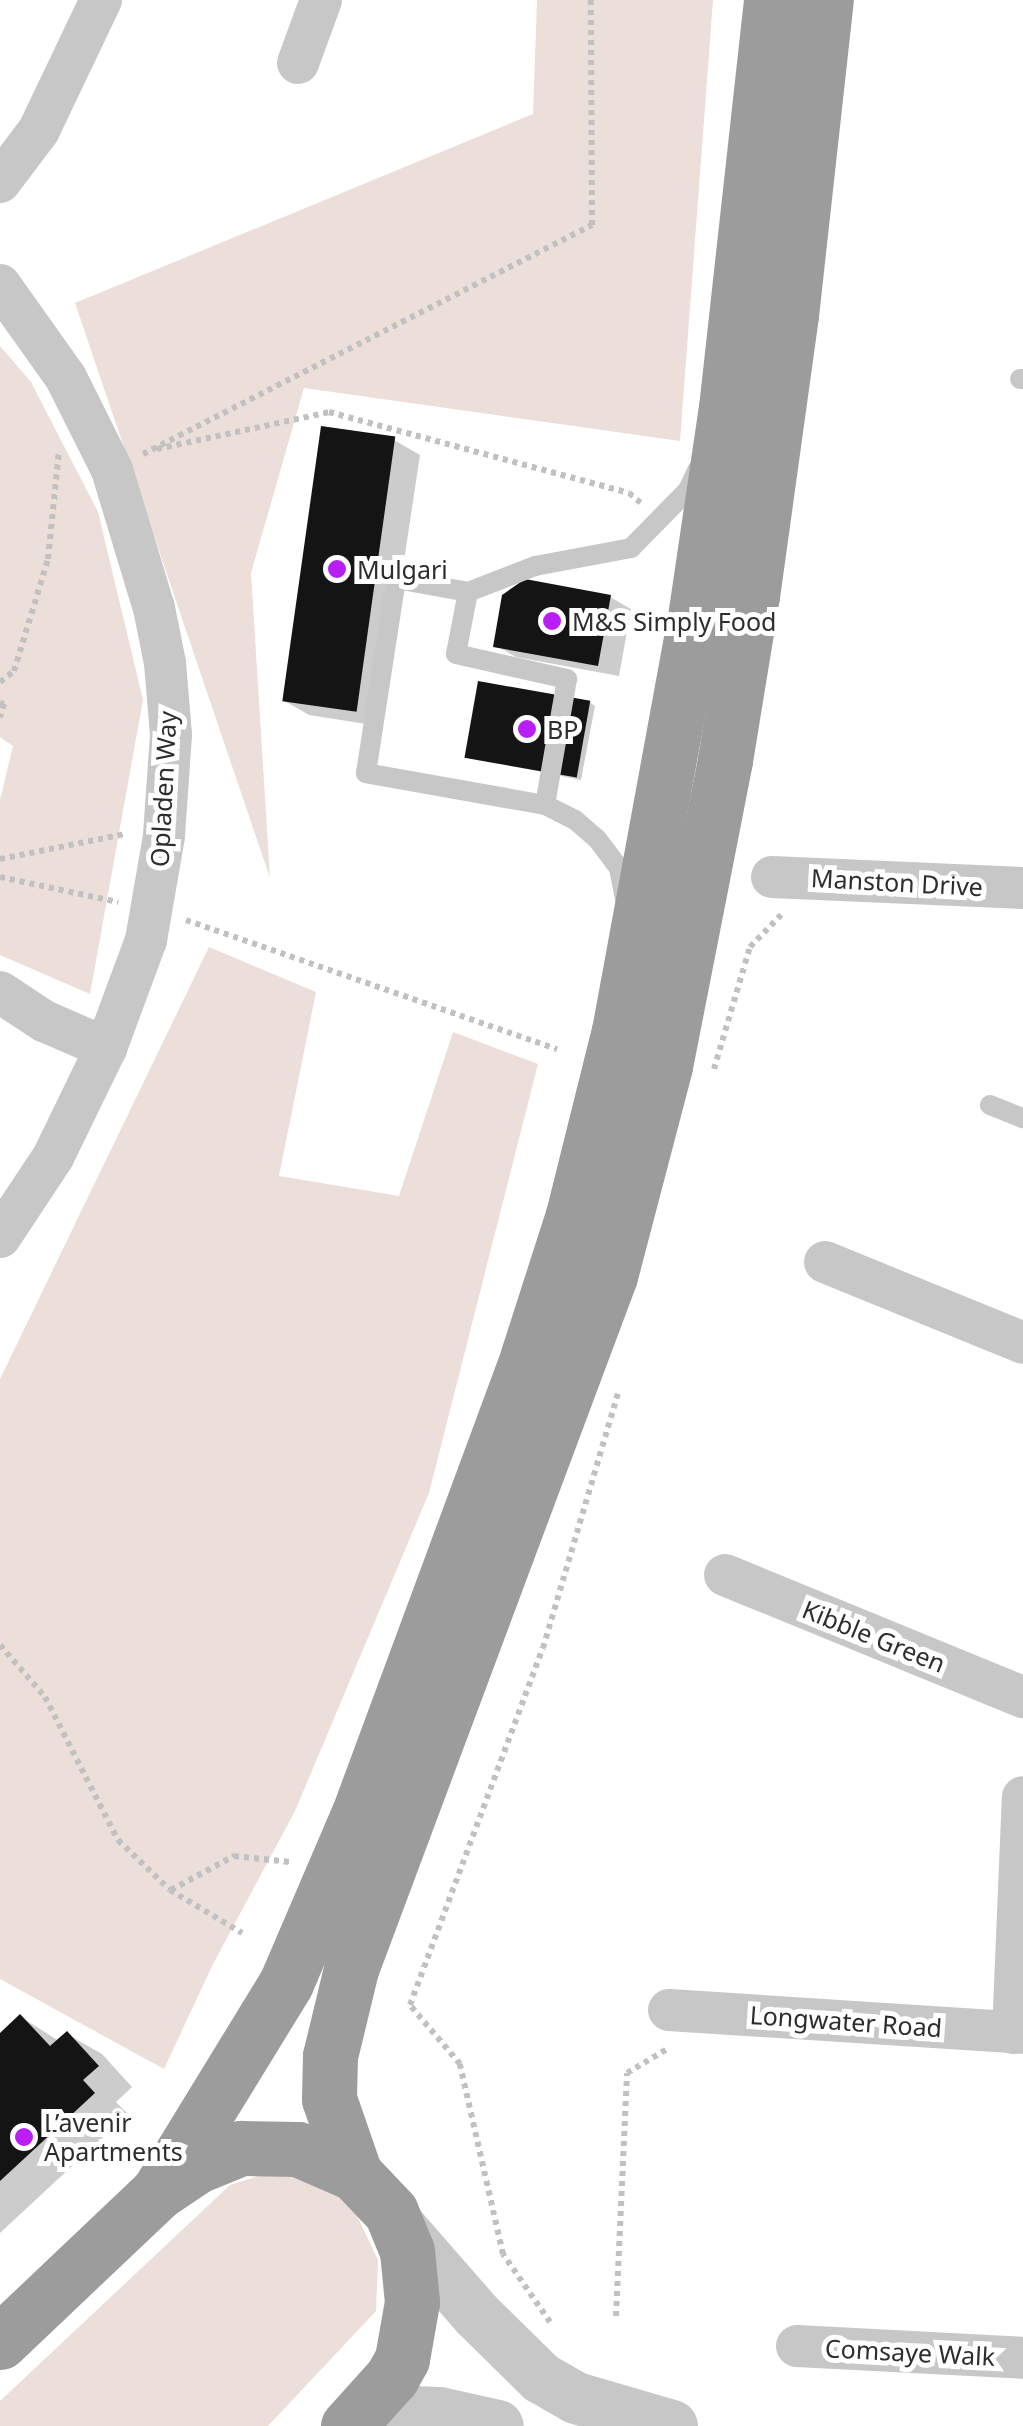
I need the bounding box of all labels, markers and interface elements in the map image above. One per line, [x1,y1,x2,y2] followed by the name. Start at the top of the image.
[357,554,448,584] place label: Mulgari
[326,558,348,580] marker: Mulgari
[572,606,776,636] place label: M&S Simply Food
[541,610,563,632] marker: M&S Simply Food
[144,710,182,868] street label: Opladen Way
[547,714,578,744] place label: BP
[516,718,538,740] marker: BP
[810,863,984,901] street label: Manston Drive
[798,1594,950,1678] street label: Kibble Green
[749,1999,943,2043] street label: Longwater Road
[44,2108,183,2167] place label: L’avenir Apartments
[13,2126,35,2148] marker: L’avenir Apartments
[824,2333,996,2371] street label: Comsaye Walk

